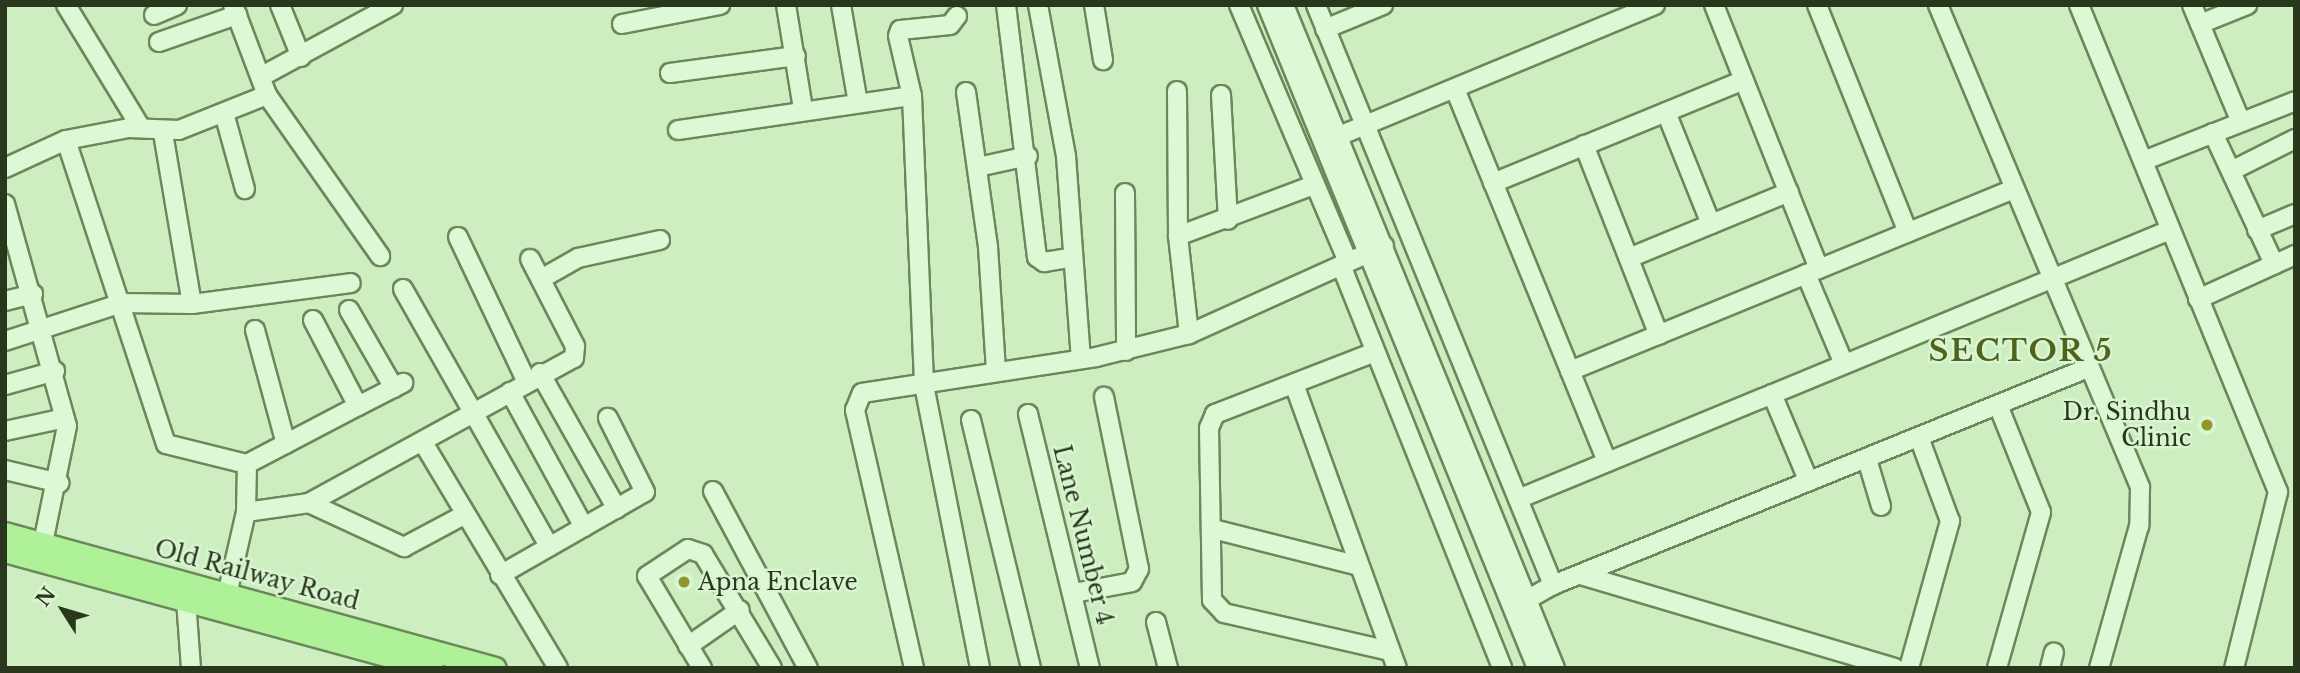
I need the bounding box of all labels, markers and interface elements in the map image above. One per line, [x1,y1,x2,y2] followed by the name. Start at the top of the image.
[1929,333,2113,369] district label: SECTOR 5
[2063,398,2191,452] place label: Dr. Sindhu Clinic
[2197,415,2217,435] marker: Dr. Sindhu Clinic
[1047,442,1119,628] street label: Lane Number 4
[151,534,363,616] street label: Old Railway Road
[698,568,858,596] place label: Apna Enclave
[676,574,692,590] marker: Apna Enclave
[28,575,98,645] north arrow
[31,583,60,611] text: N

